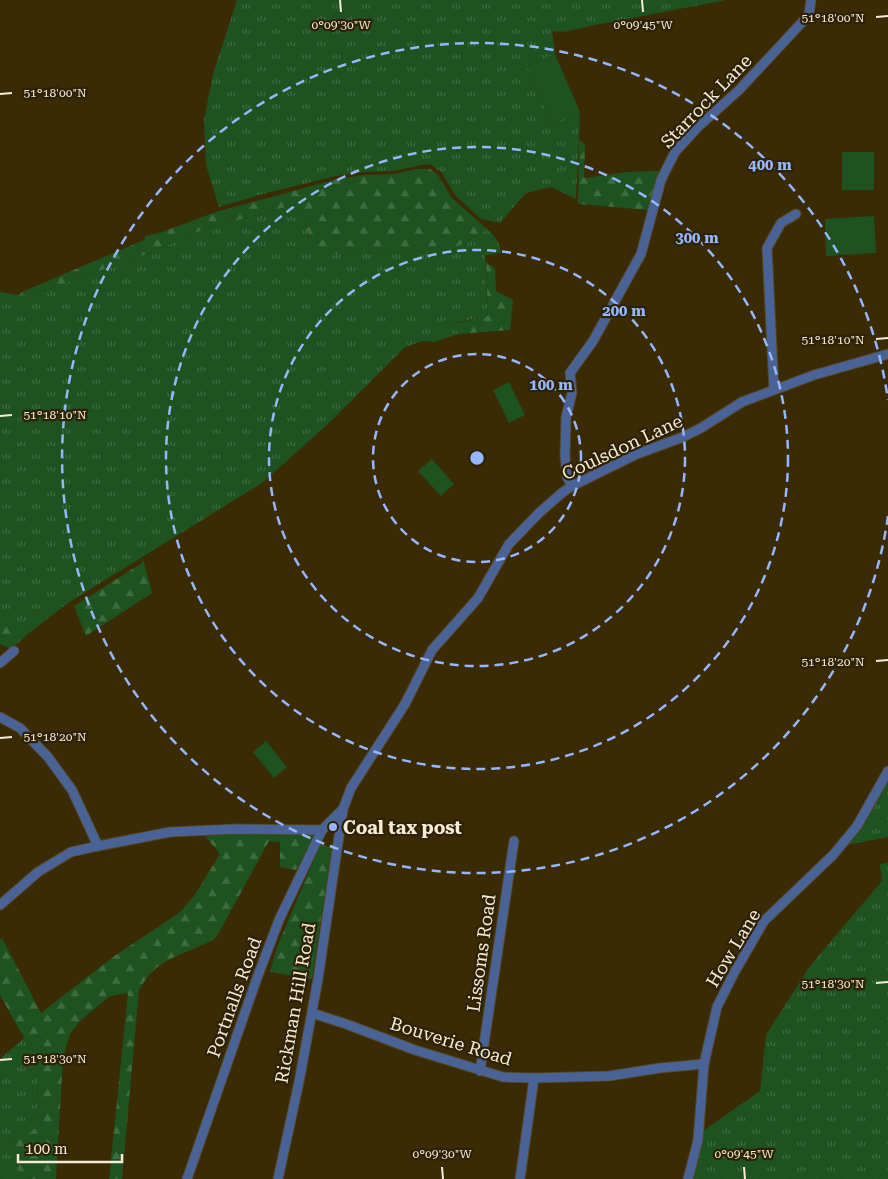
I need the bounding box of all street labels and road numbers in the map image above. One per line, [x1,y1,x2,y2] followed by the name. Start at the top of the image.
[656,50,756,152] street label: Starrock Lane
[558,410,686,484] street label: Coulsdon Lane
[462,892,500,1013] street label: Lissoms Road
[701,905,765,991] street label: How Lane
[271,921,320,1085] street label: Rickman Hill Road
[203,934,266,1060] street label: Portnalls Road
[388,1013,515,1070] street label: Bouverie Road

